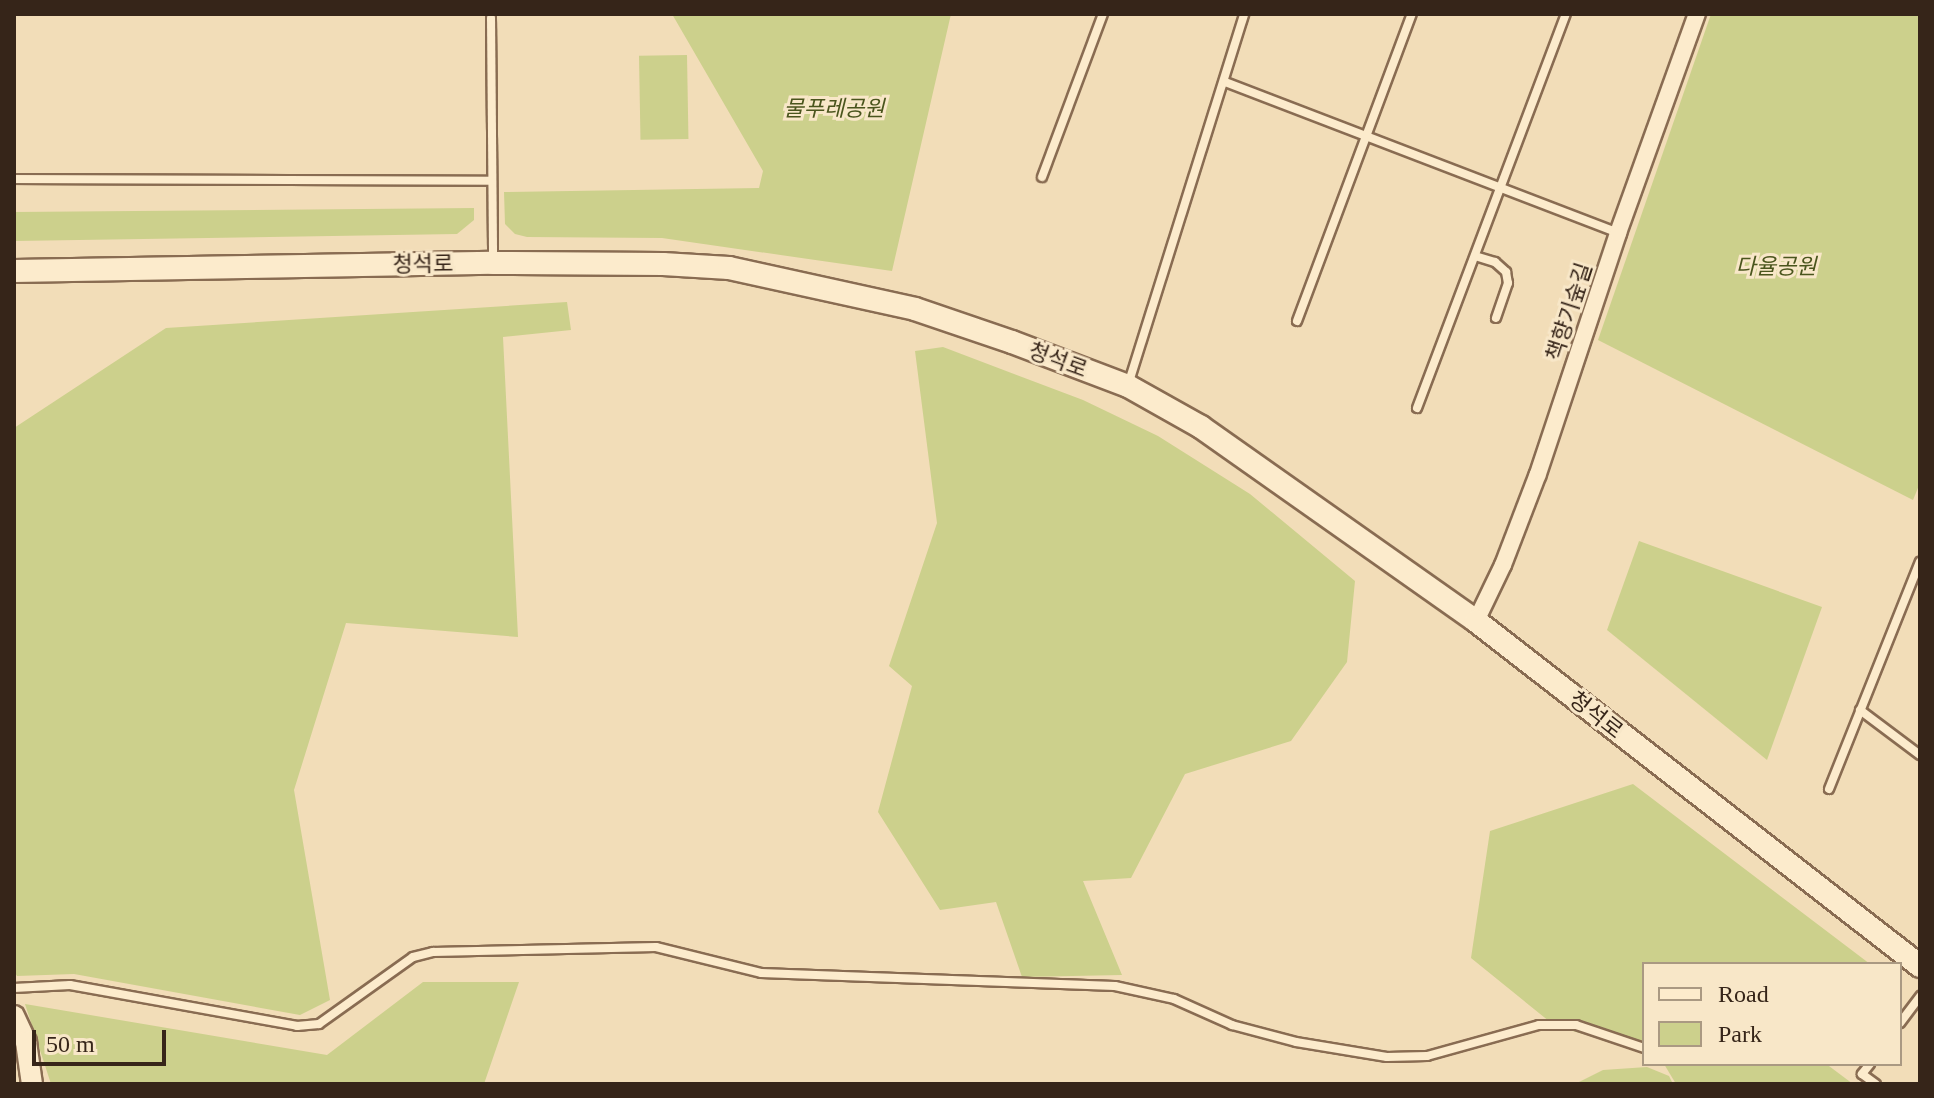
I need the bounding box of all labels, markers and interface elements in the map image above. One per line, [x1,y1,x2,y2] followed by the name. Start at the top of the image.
[783,96,885,122] park label: 물푸레공원
[392,250,454,278] street label: 청석로
[1736,254,1816,280] park label: 다율공원
[1541,260,1597,364] street label: 책향기숲길
[1025,337,1091,383] street label: 청석로
[1564,686,1628,744] street label: 청석로
[1642,962,1902,1066] legend
[1718,981,1769,1007] text: Road
[36,1014,170,1064] scale bar
[1718,1021,1762,1047] text: Park
[46,1031,95,1057] text: 50 m

